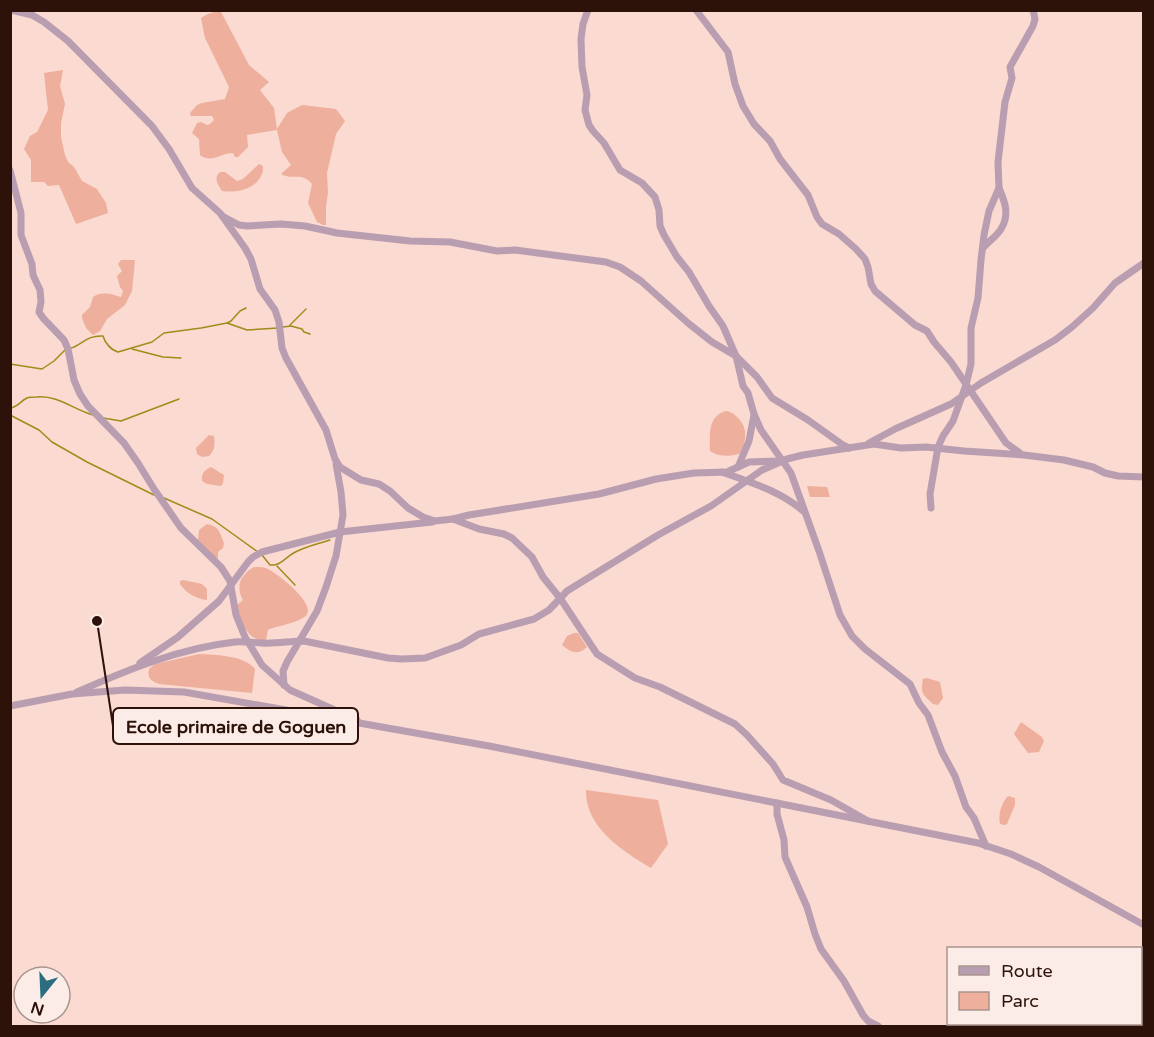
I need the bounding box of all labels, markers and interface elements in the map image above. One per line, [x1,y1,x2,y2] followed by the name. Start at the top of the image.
[113,708,358,744] callout: Ecole primaire de Goguen
[126,716,346,738] text: Ecole primaire de Goguen
[947,947,1142,1025] legend
[1001,960,1053,982] text: Route
[12,965,72,1025] north arrow
[1001,990,1039,1012] text: Parc
[28,997,47,1020] text: N

